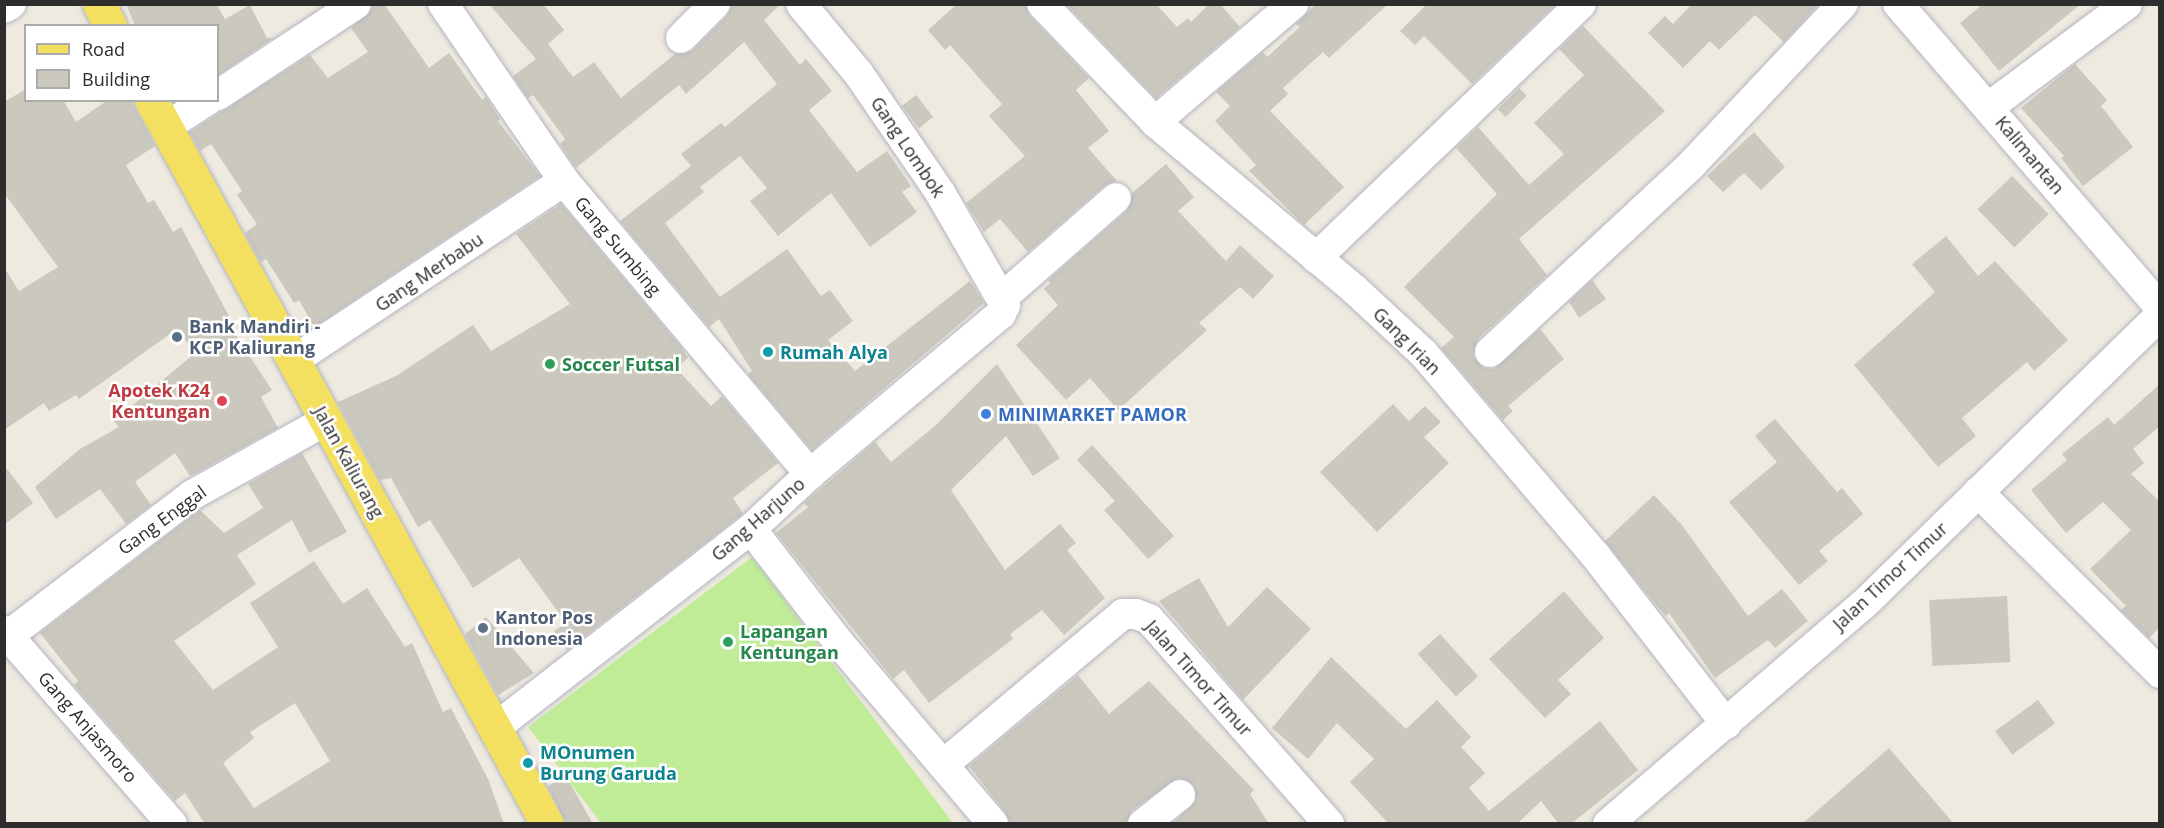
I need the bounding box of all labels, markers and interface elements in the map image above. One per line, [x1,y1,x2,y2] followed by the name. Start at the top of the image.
[24,24,219,102] legend
[82,37,125,61] text: Road
[82,67,150,91] text: Building
[866,93,950,201] street label: Gang Lombok
[1991,112,2069,198] street label: Kalimantan
[570,192,666,300] street label: Gang Sumbing
[371,228,487,316] street label: Gang Merbabu
[1369,303,1445,379] street label: Gang Irian
[189,316,320,358] place label: Bank Mandiri - KCP Kaliurang
[170,330,184,344] marker: Bank Mandiri - KCP Kaliurang
[780,341,888,363] place label: Rumah Alya
[761,345,775,359] marker: Rumah Alya
[562,353,680,375] place label: Soccer Futsal
[543,357,557,371] marker: Soccer Futsal
[108,380,210,422] place label: Apotek K24 Kentungan
[215,394,229,408] marker: Apotek K24 Kentungan
[309,402,389,522] street label: Jalan Kaliurang
[998,403,1187,425] place label: MINIMARKET PAMOR
[979,407,993,421] marker: MINIMARKET PAMOR
[707,473,809,565] street label: Gang Harjuno
[114,481,210,559] street label: Gang Enggal
[1828,517,1952,635] street label: Jalan Timor Timur
[495,607,593,650] place label: Kantor Pos Indonesia
[1141,616,1257,740] street label: Jalan Timor Timur
[476,621,490,635] marker: Kantor Pos Indonesia
[740,621,839,664] place label: Lapangan Kentungan
[721,635,735,649] marker: Lapangan Kentungan
[34,667,142,787] street label: Gang Anjasmoro
[540,742,677,784] place label: MOnumen Burung Garuda
[521,756,535,770] marker: MOnumen Burung Garuda

